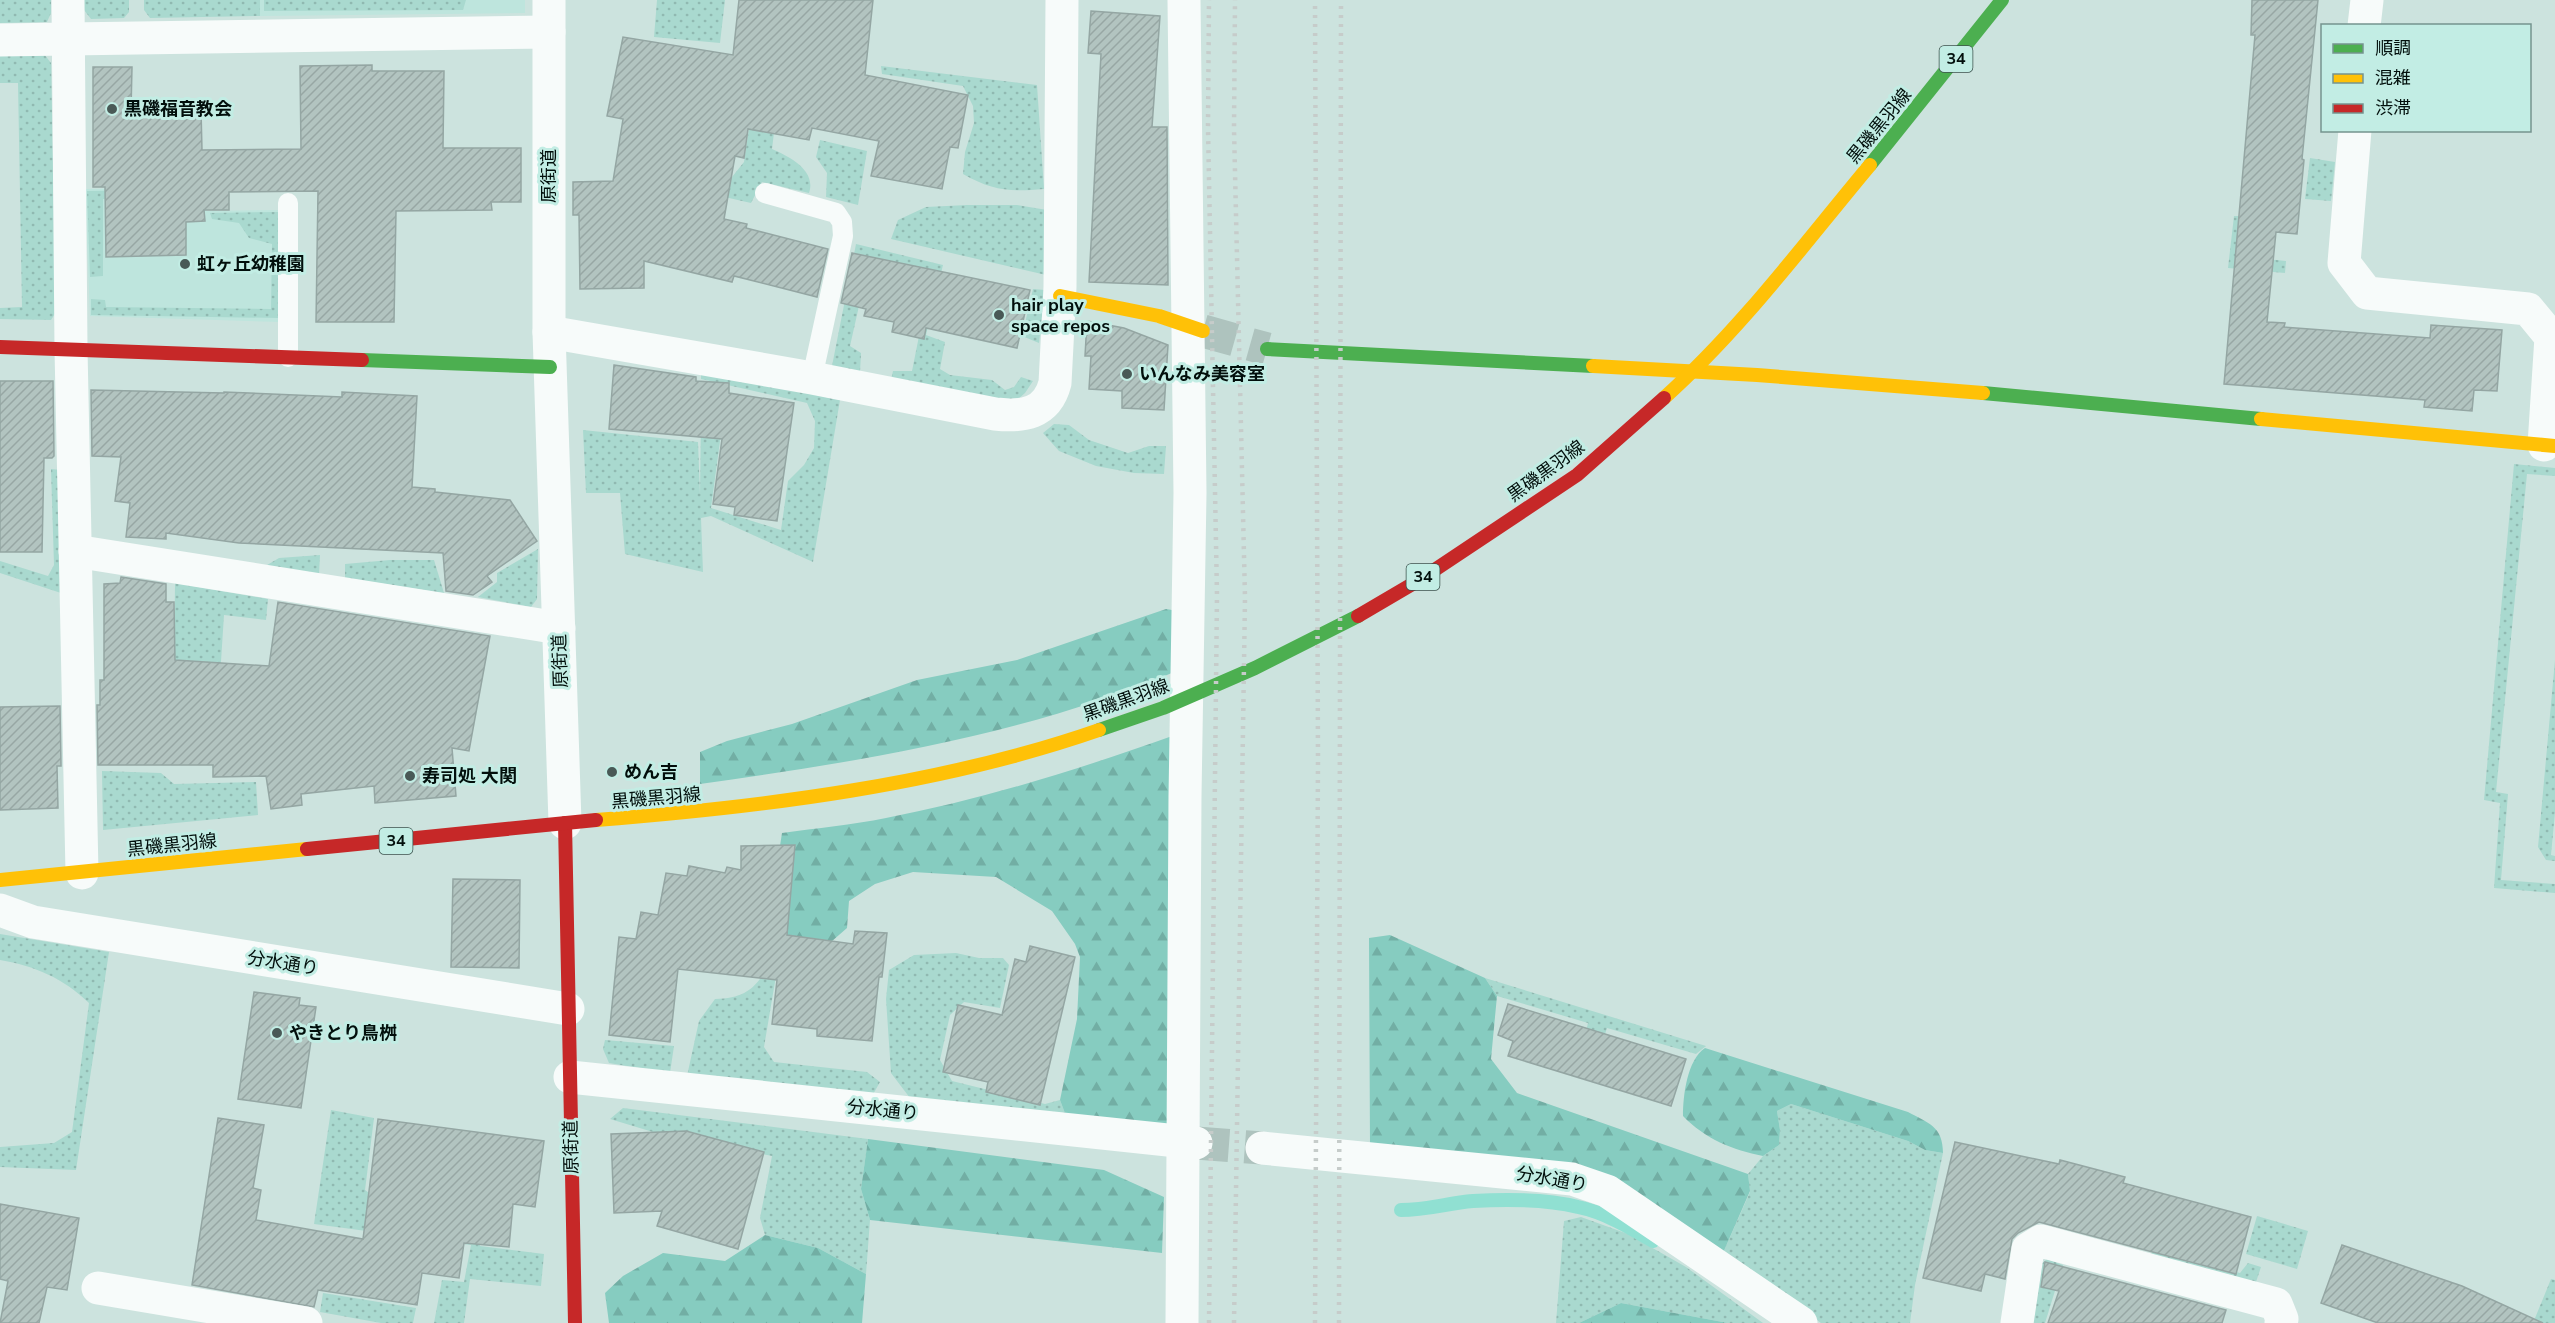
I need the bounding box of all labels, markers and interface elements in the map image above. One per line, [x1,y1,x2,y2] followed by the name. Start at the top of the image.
[2321,24,2531,132] legend
[2375,36,2411,60] text: 順調
[1940,46,1972,72] road number: 34
[2375,66,2411,90] text: 混雑
[1841,83,1917,169] street label: 黒磯黒羽線
[2375,96,2411,120] text: 渋滞
[124,97,232,121] place label: 黒磯福音教会
[105,102,119,116] marker: 黒磯福音教会
[537,149,561,203] street label: 原街道
[197,252,305,276] place label: 虹ヶ丘幼稚園
[178,257,192,271] marker: 虹ヶ丘幼稚園
[1011,293,1110,338] place label: hair play space repos
[992,308,1006,322] marker: hair play space repos
[1139,362,1265,386] place label: いんなみ美容室
[1120,367,1134,381] marker: いんなみ美容室
[1503,435,1589,507] street label: 黒磯黒羽線
[1406,564,1440,590] road number: 34
[547,634,573,688] street label: 原街道
[1080,673,1172,727] street label: 黒磯黒羽線
[624,760,678,784] place label: めん吉
[422,764,517,788] place label: 寿司処 大関
[605,765,619,779] marker: めん吉
[403,769,417,783] marker: 寿司処 大関
[610,782,702,814] street label: 黒磯黒羽線
[126,828,218,862] street label: 黒磯黒羽線
[380,828,412,854] road number: 34
[246,946,320,980] street label: 分水通り
[289,1021,397,1045] place label: やきとり鳥桝
[270,1026,284,1040] marker: やきとり鳥桝
[846,1094,920,1126] street label: 分水通り
[559,1120,583,1174] street label: 原街道
[1514,1161,1590,1197] street label: 分水通り

